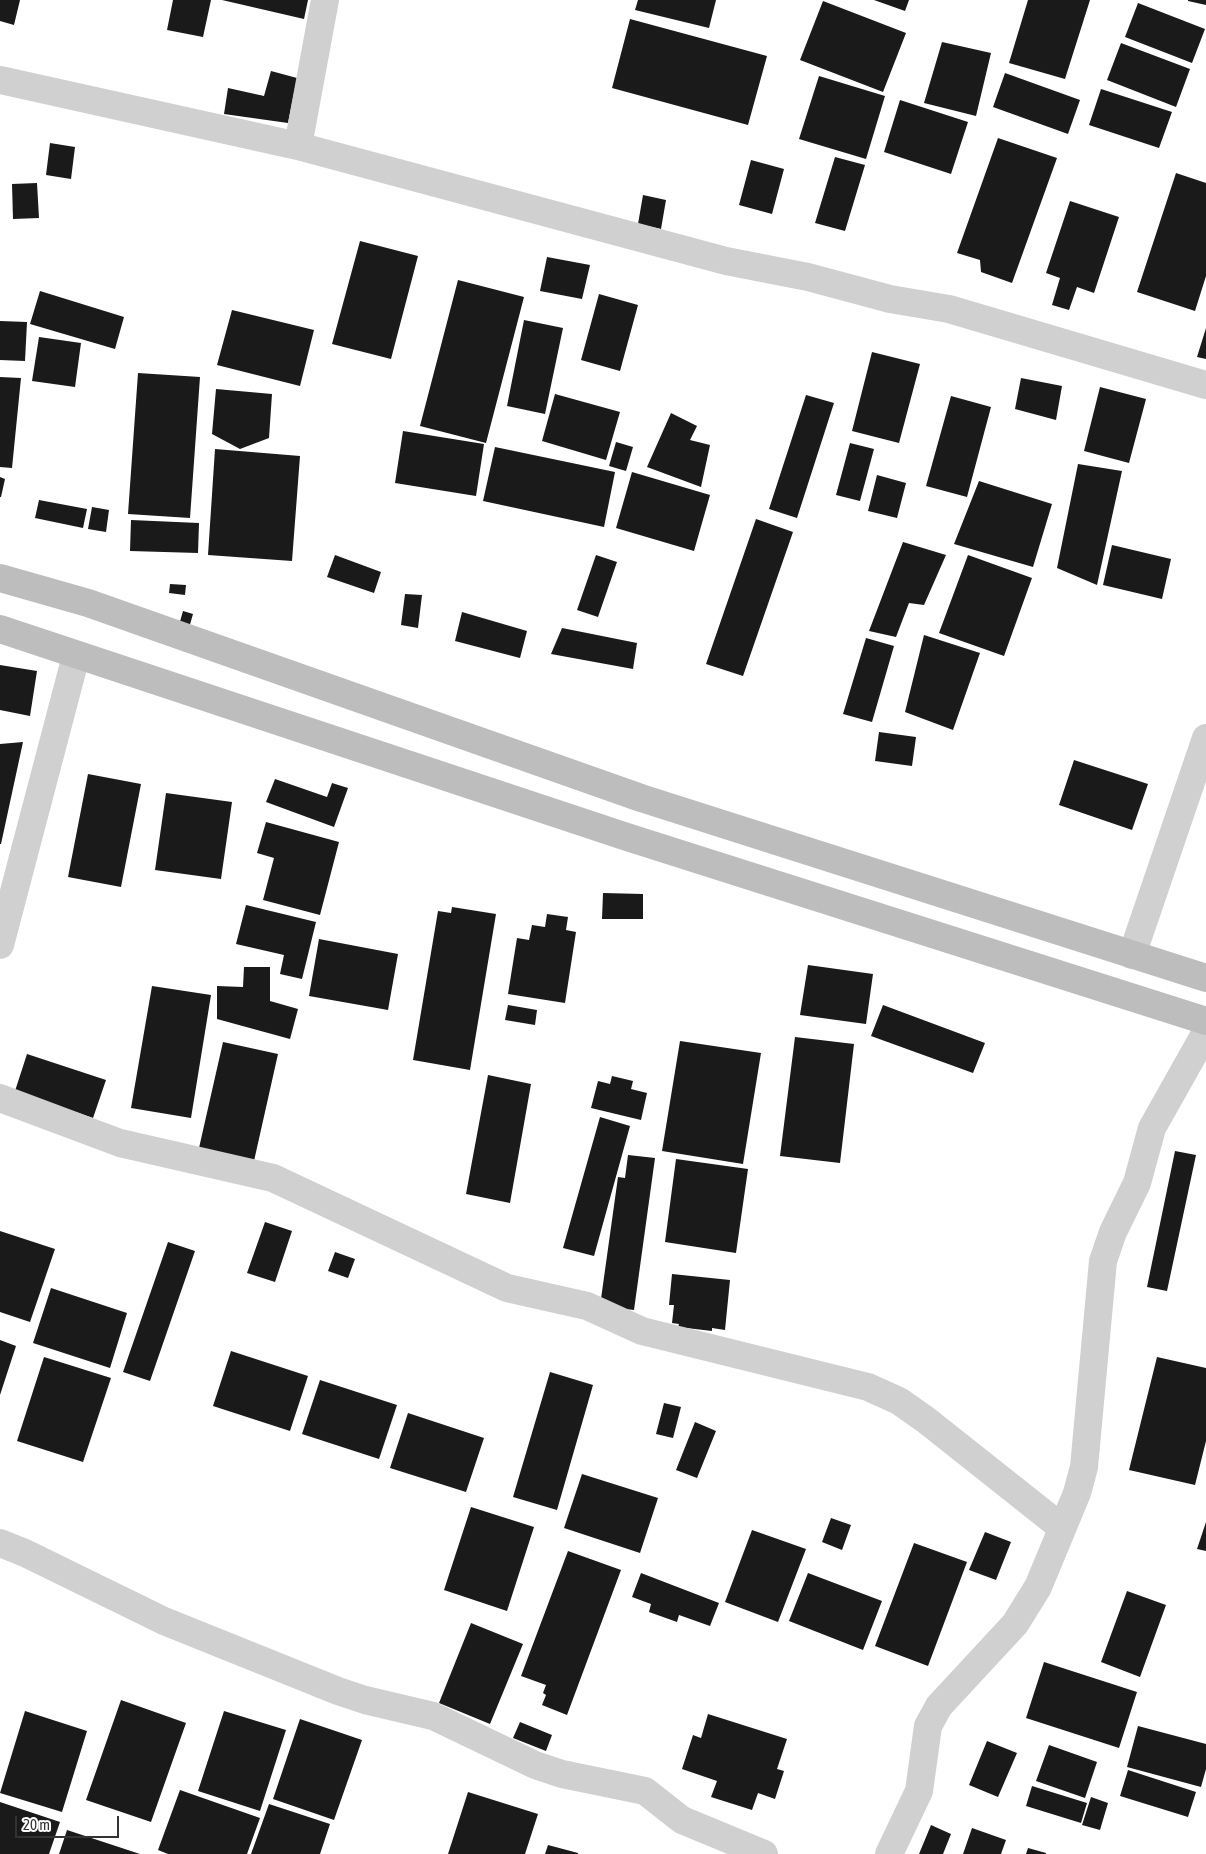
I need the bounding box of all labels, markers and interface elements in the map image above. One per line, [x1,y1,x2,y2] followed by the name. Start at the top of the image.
[18,1806,121,1838] scale bar
[23,1816,50,1833] text: 20 m

